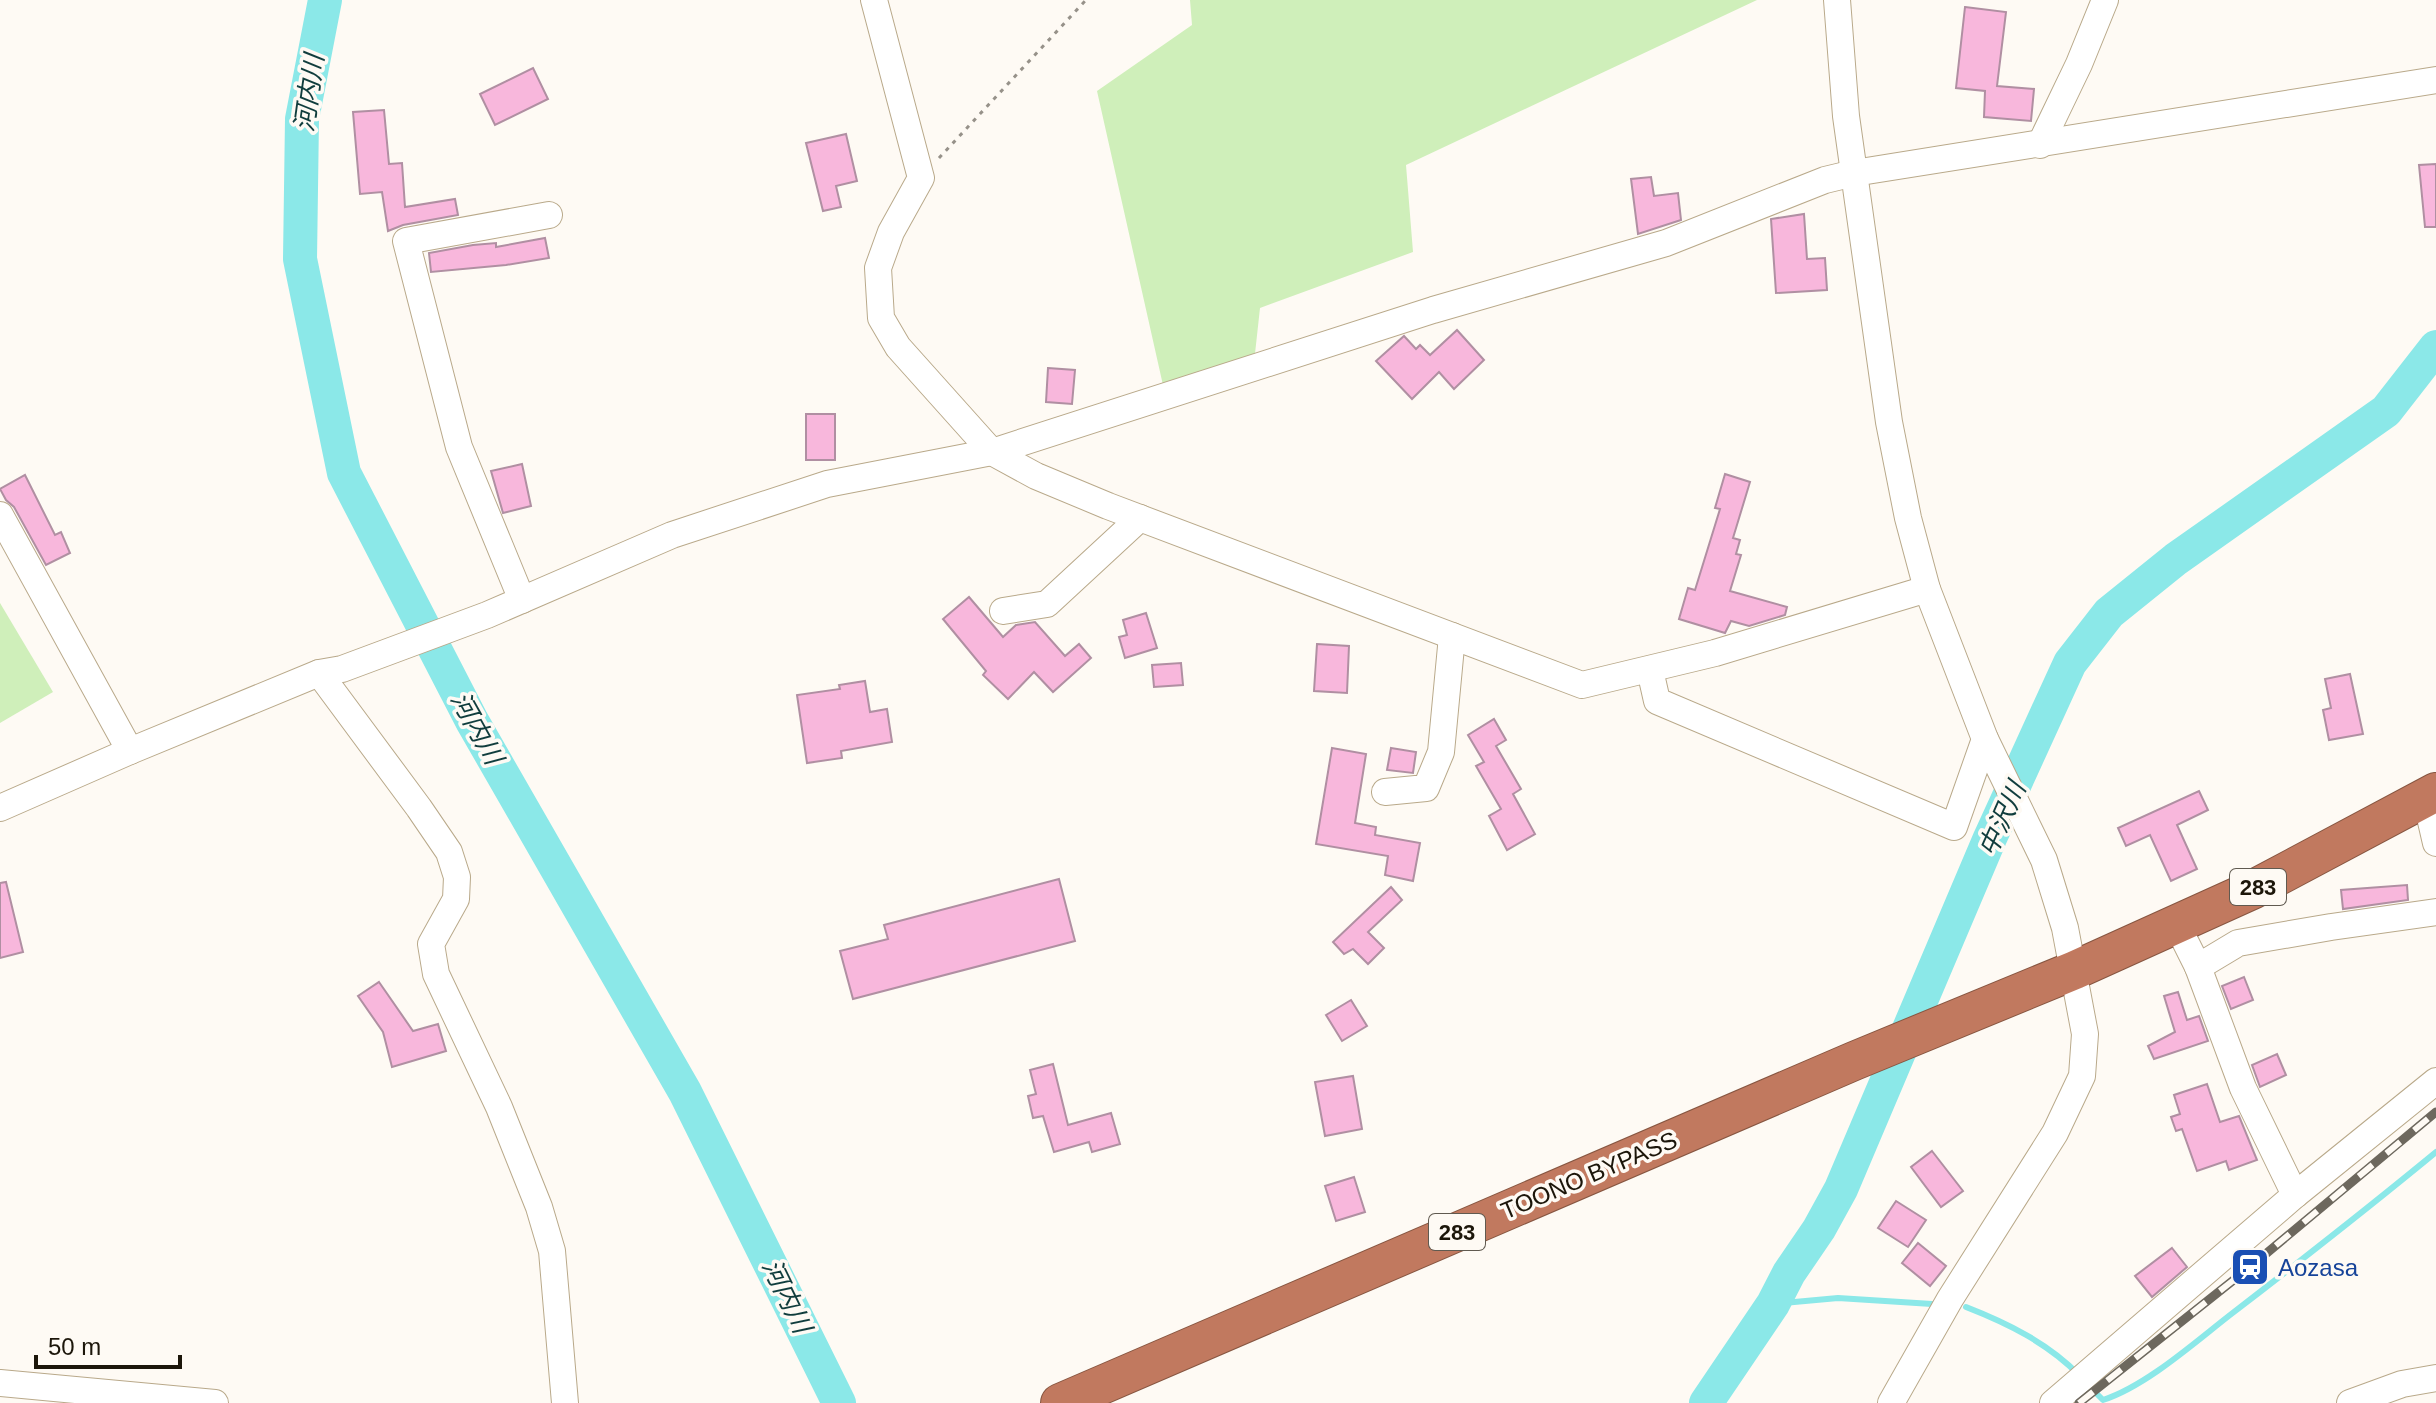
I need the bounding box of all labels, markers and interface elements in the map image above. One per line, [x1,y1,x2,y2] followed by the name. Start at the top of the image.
[289,49,330,134] water label: 河内川
[445,687,510,772] water label: 河内川
[1972,775,2033,861] water label: 中沢川
[2230,869,2286,905] road number: 283
[1497,1126,1681,1224] street label: TOONO BYPASS
[1429,1214,1485,1250] road number: 283
[2229,1246,2271,1288] station icon: Aozasa
[756,1254,819,1340] water label: 河内川
[2278,1254,2359,1281] place label: Aozasa
[36,1319,180,1369] scale bar
[48,1333,101,1360] text: 50 m

